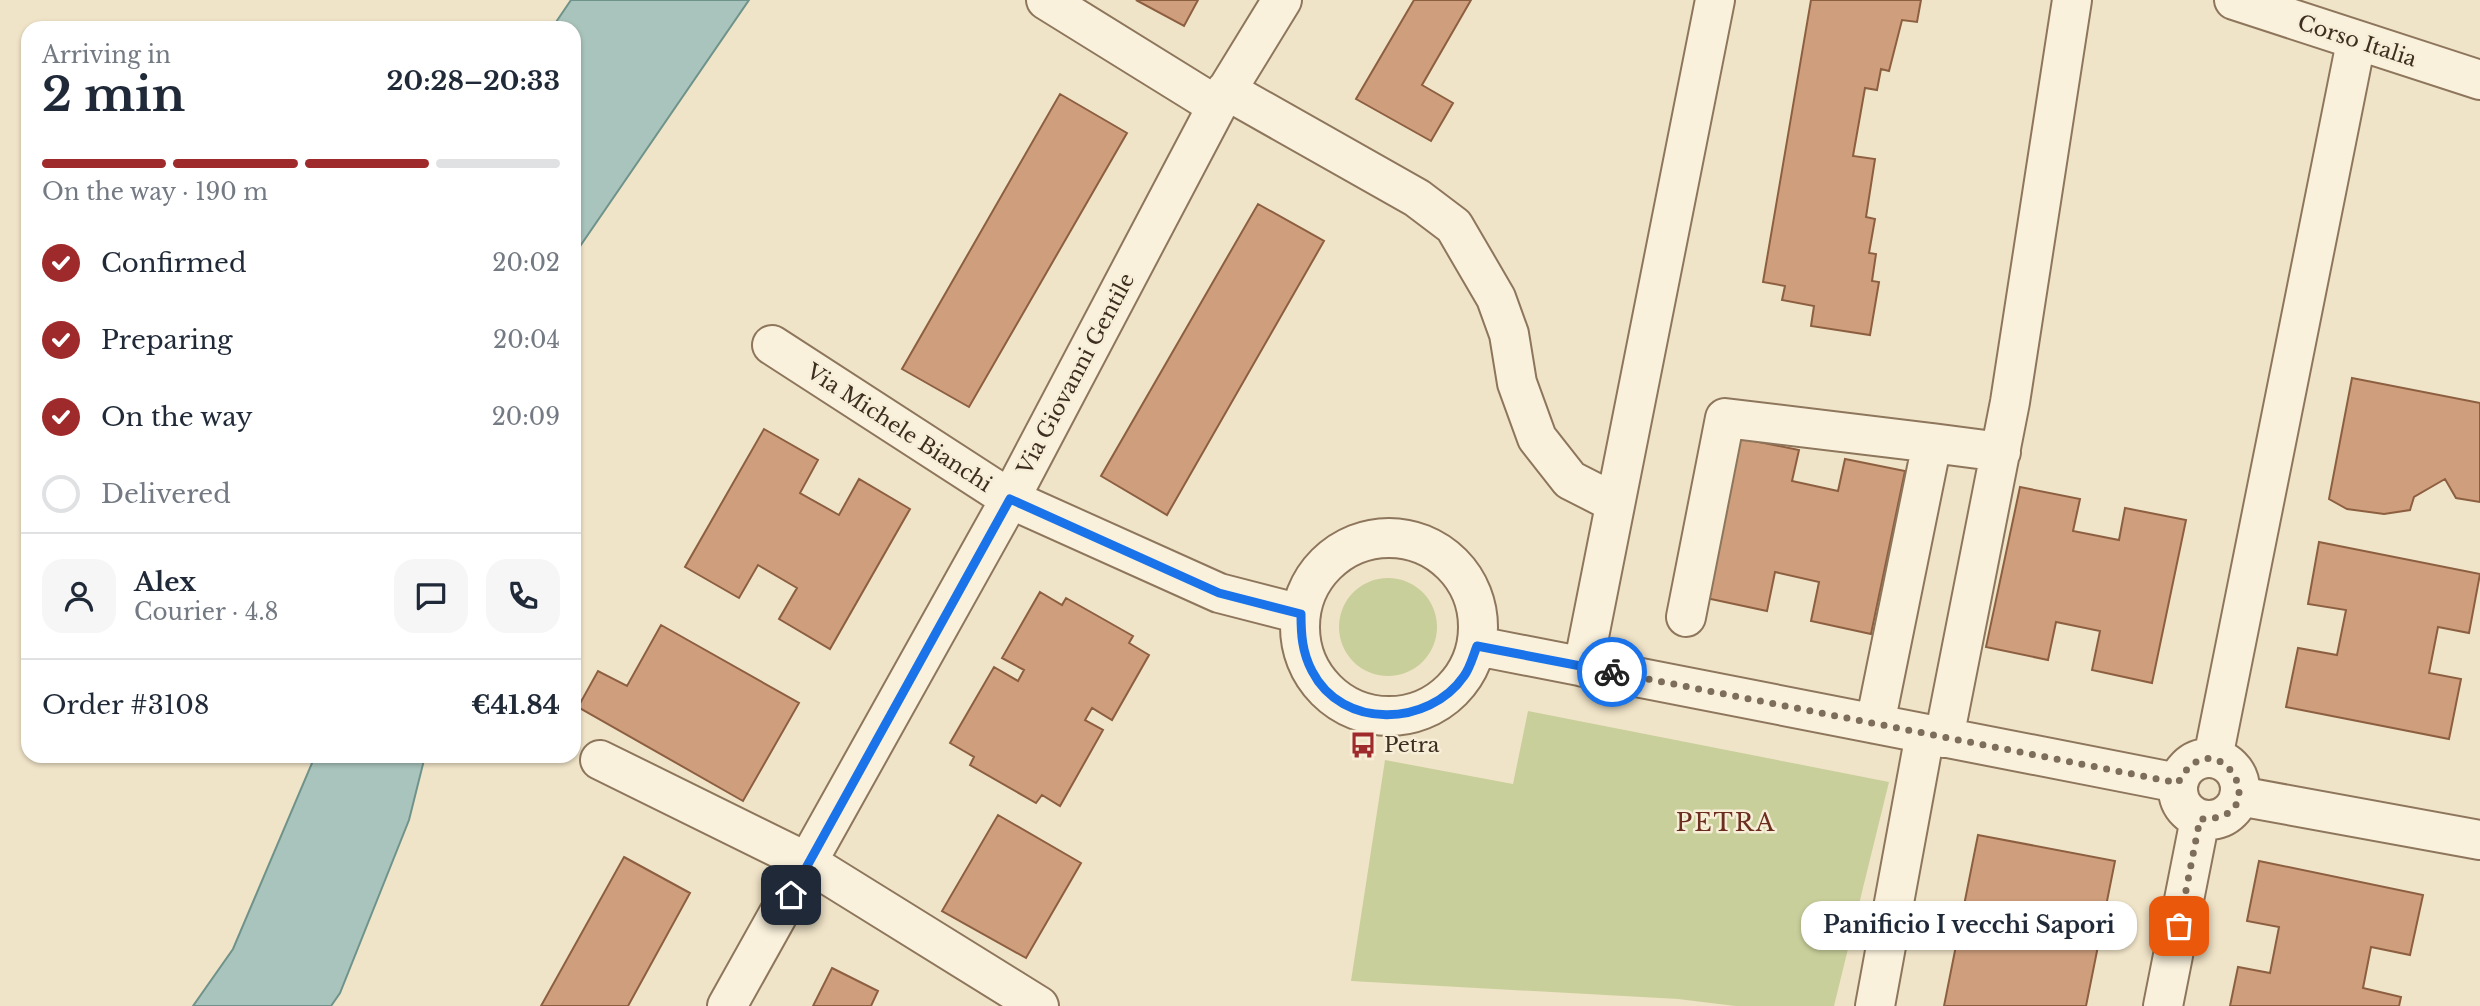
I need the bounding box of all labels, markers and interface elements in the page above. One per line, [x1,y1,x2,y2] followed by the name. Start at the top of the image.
[2294,10,2420,73] street label: Corso Italia
[42,41,171,69] text: Arriving in
[387,65,560,97] text: 20:28–20:33
[42,66,185,123] text: 2 min
[42,178,268,206] text: On the way · 190 m
[42,244,80,282] icon: check
[101,247,246,279] text: Confirmed
[492,249,560,277] text: 20:02
[1011,269,1140,480] street label: Via Giovanni Gentile
[42,321,80,359] icon: check
[101,324,233,356] text: Preparing
[493,326,560,354] text: 20:04
[801,358,997,498] street label: Via Michele Bianchi
[42,398,80,436] icon: check
[101,401,253,433] text: On the way
[492,403,560,431] text: 20:09
[101,478,231,510] text: Delivered
[42,559,116,633] button: person
[394,559,468,633] button: chat
[486,559,560,633] button: phone
[134,566,196,598] text: Alex
[134,598,279,626] text: Courier · 4.8
[1577,637,1647,707] courier
[1593,653,1631,691] icon: bike
[42,689,210,721] text: Order #3108
[471,689,560,721] text: €41.84
[1348,730,1378,760] bus stop icon: Petra
[1384,732,1440,758] place label: Petra
[1676,808,1776,837] district label: PETRA
[761,865,821,925] pin
[772,876,810,914] icon: home
[2149,896,2209,956] pin
[1801,902,2137,950] callout: Panificio I vecchi Sapori
[2160,907,2198,945] icon: bag
[1823,911,2115,939] text: Panificio I vecchi Sapori

